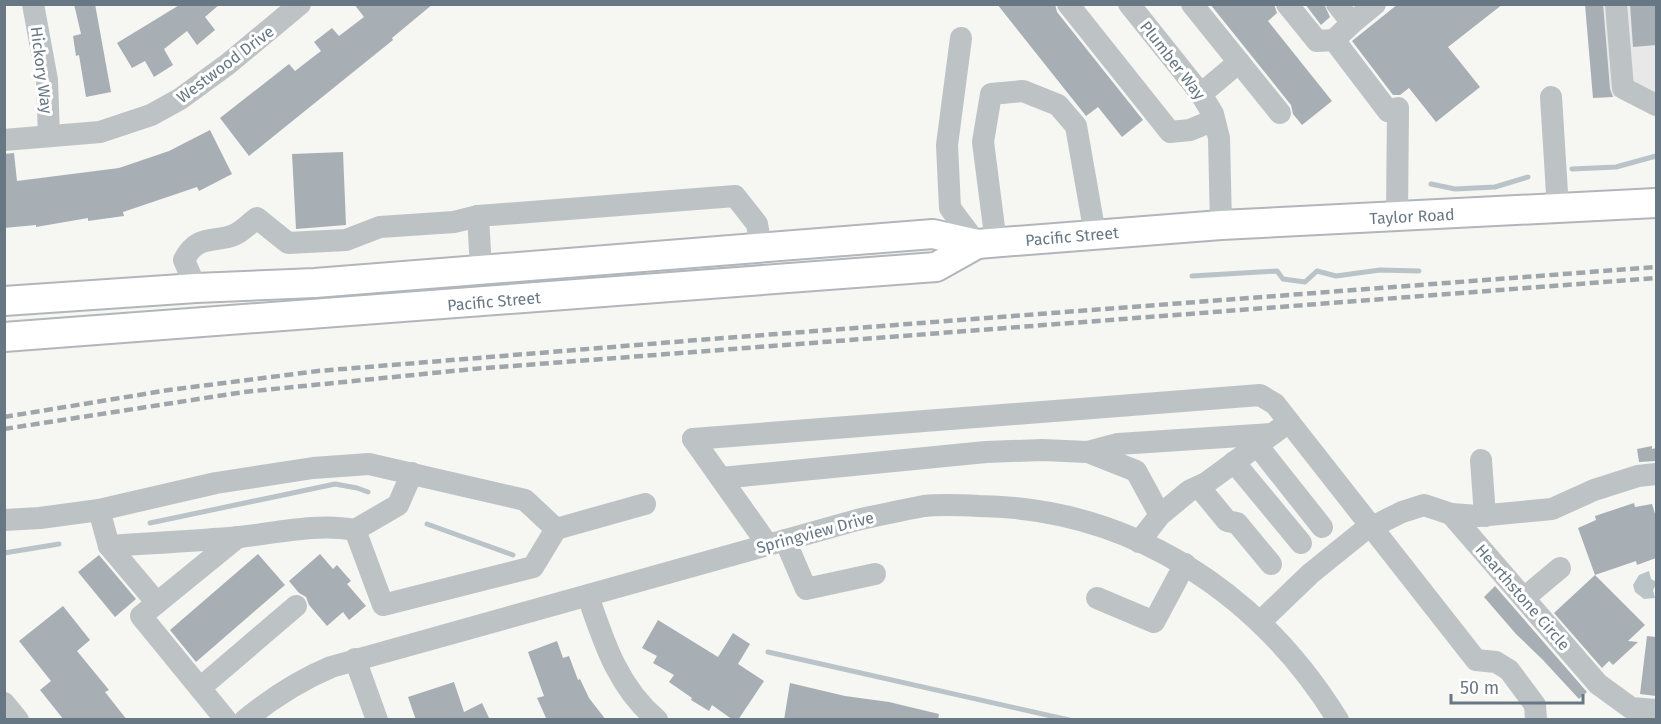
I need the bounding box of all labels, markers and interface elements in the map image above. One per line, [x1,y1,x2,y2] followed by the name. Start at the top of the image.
[1136,17,1209,104] street label: Plumber Way
[173,22,278,107] street label: Westwood Drive
[27,25,56,115] street label: Hickory Way
[1369,205,1455,228] street label: Taylor Road
[1025,223,1120,250] street label: Pacific Street
[447,288,542,315] street label: Pacific Street
[754,508,876,557] street label: Springview Drive
[1471,540,1574,654] street label: Hearthstone Circle
[1451,667,1583,705] scale bar
[1460,677,1499,699] text: 50 m

